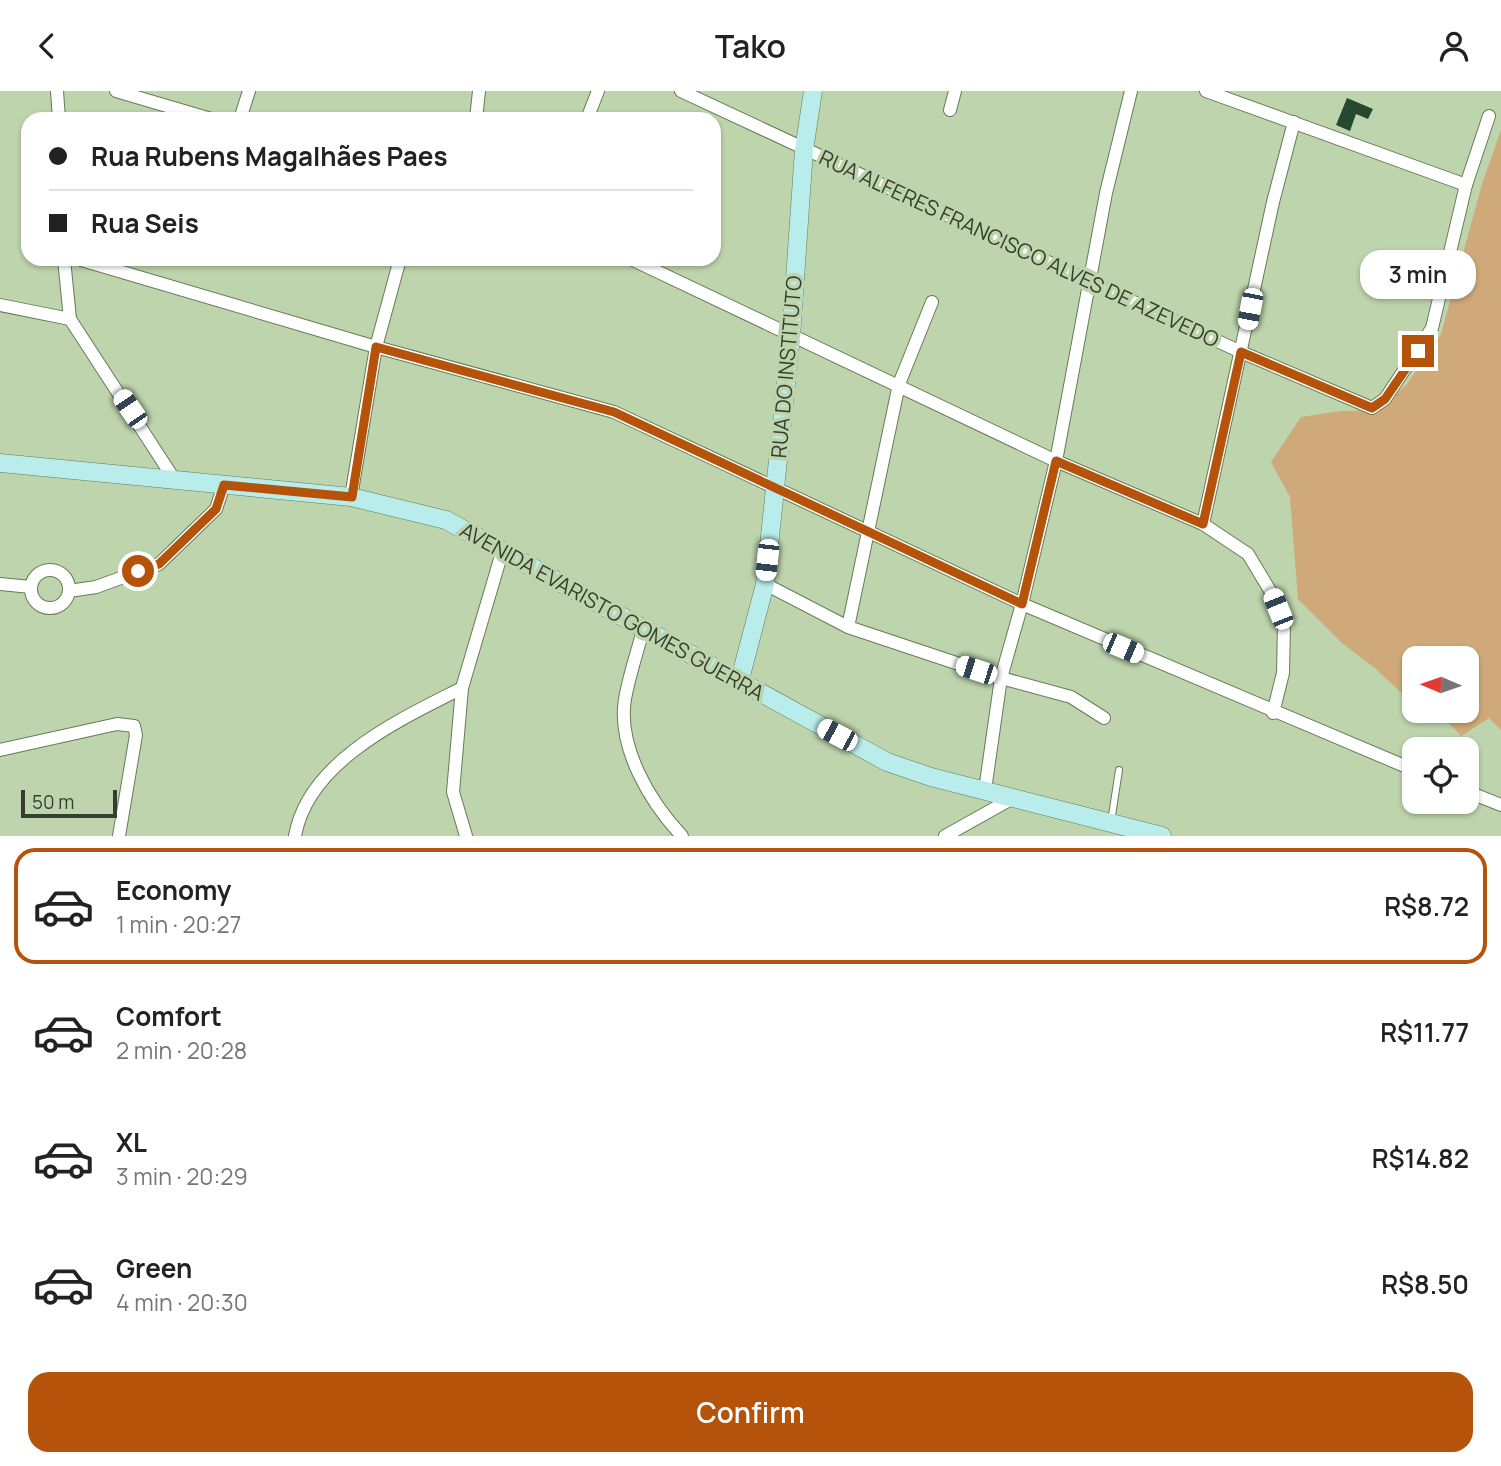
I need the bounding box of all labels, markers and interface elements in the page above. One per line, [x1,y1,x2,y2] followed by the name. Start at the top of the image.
[715,24,786,68] text: Tako
[28,27,66,65] icon: back
[1435,27,1473,65] icon: person
[91,138,447,174] text: Rua Rubens Magalhães Paes
[815,143,1224,353] street label: RUA ALFERES FRANCISCO ALVES DE AZEVEDO
[91,205,199,241] text: Rua Seis
[1360,250,1476,299] callout: 3 min
[1389,258,1447,290] text: 3 min
[764,275,808,459] street label: RUA DO INSTITUTO
[1236,286,1265,332] car
[1402,335,1434,367] route end
[110,386,151,432] car
[455,516,770,707] street label: AVENIDA EVARISTO GOMES GUERRA
[755,538,780,582] car
[122,555,154,587] route start
[1261,586,1296,632] car
[1100,630,1147,666] car
[1402,646,1479,723] north arrow
[1402,646,1479,814] map controls
[953,654,1000,686] car
[814,716,861,754] car
[1402,737,1479,814] button: locate
[21,787,117,819] scale bar
[32,789,74,815] text: 50 m
[116,872,231,908] text: Economy
[32,875,95,938] icon: car
[1384,888,1469,924] text: R$8.72
[116,908,241,940] text: 1 min · 20:27
[116,998,222,1034] text: Comfort
[32,1001,95,1064] icon: car
[1380,1014,1469,1050] text: R$11.77
[116,1034,247,1066] text: 2 min · 20:28
[116,1124,147,1160] text: XL
[32,1127,95,1190] icon: car
[1372,1140,1469,1176] text: R$14.82
[116,1160,248,1192] text: 3 min · 20:29
[116,1250,192,1286] text: Green
[32,1253,95,1316] icon: car
[1381,1266,1469,1302] text: R$8.50
[116,1286,248,1318] text: 4 min · 20:30
[28,1372,1473,1452] button: Confirm

